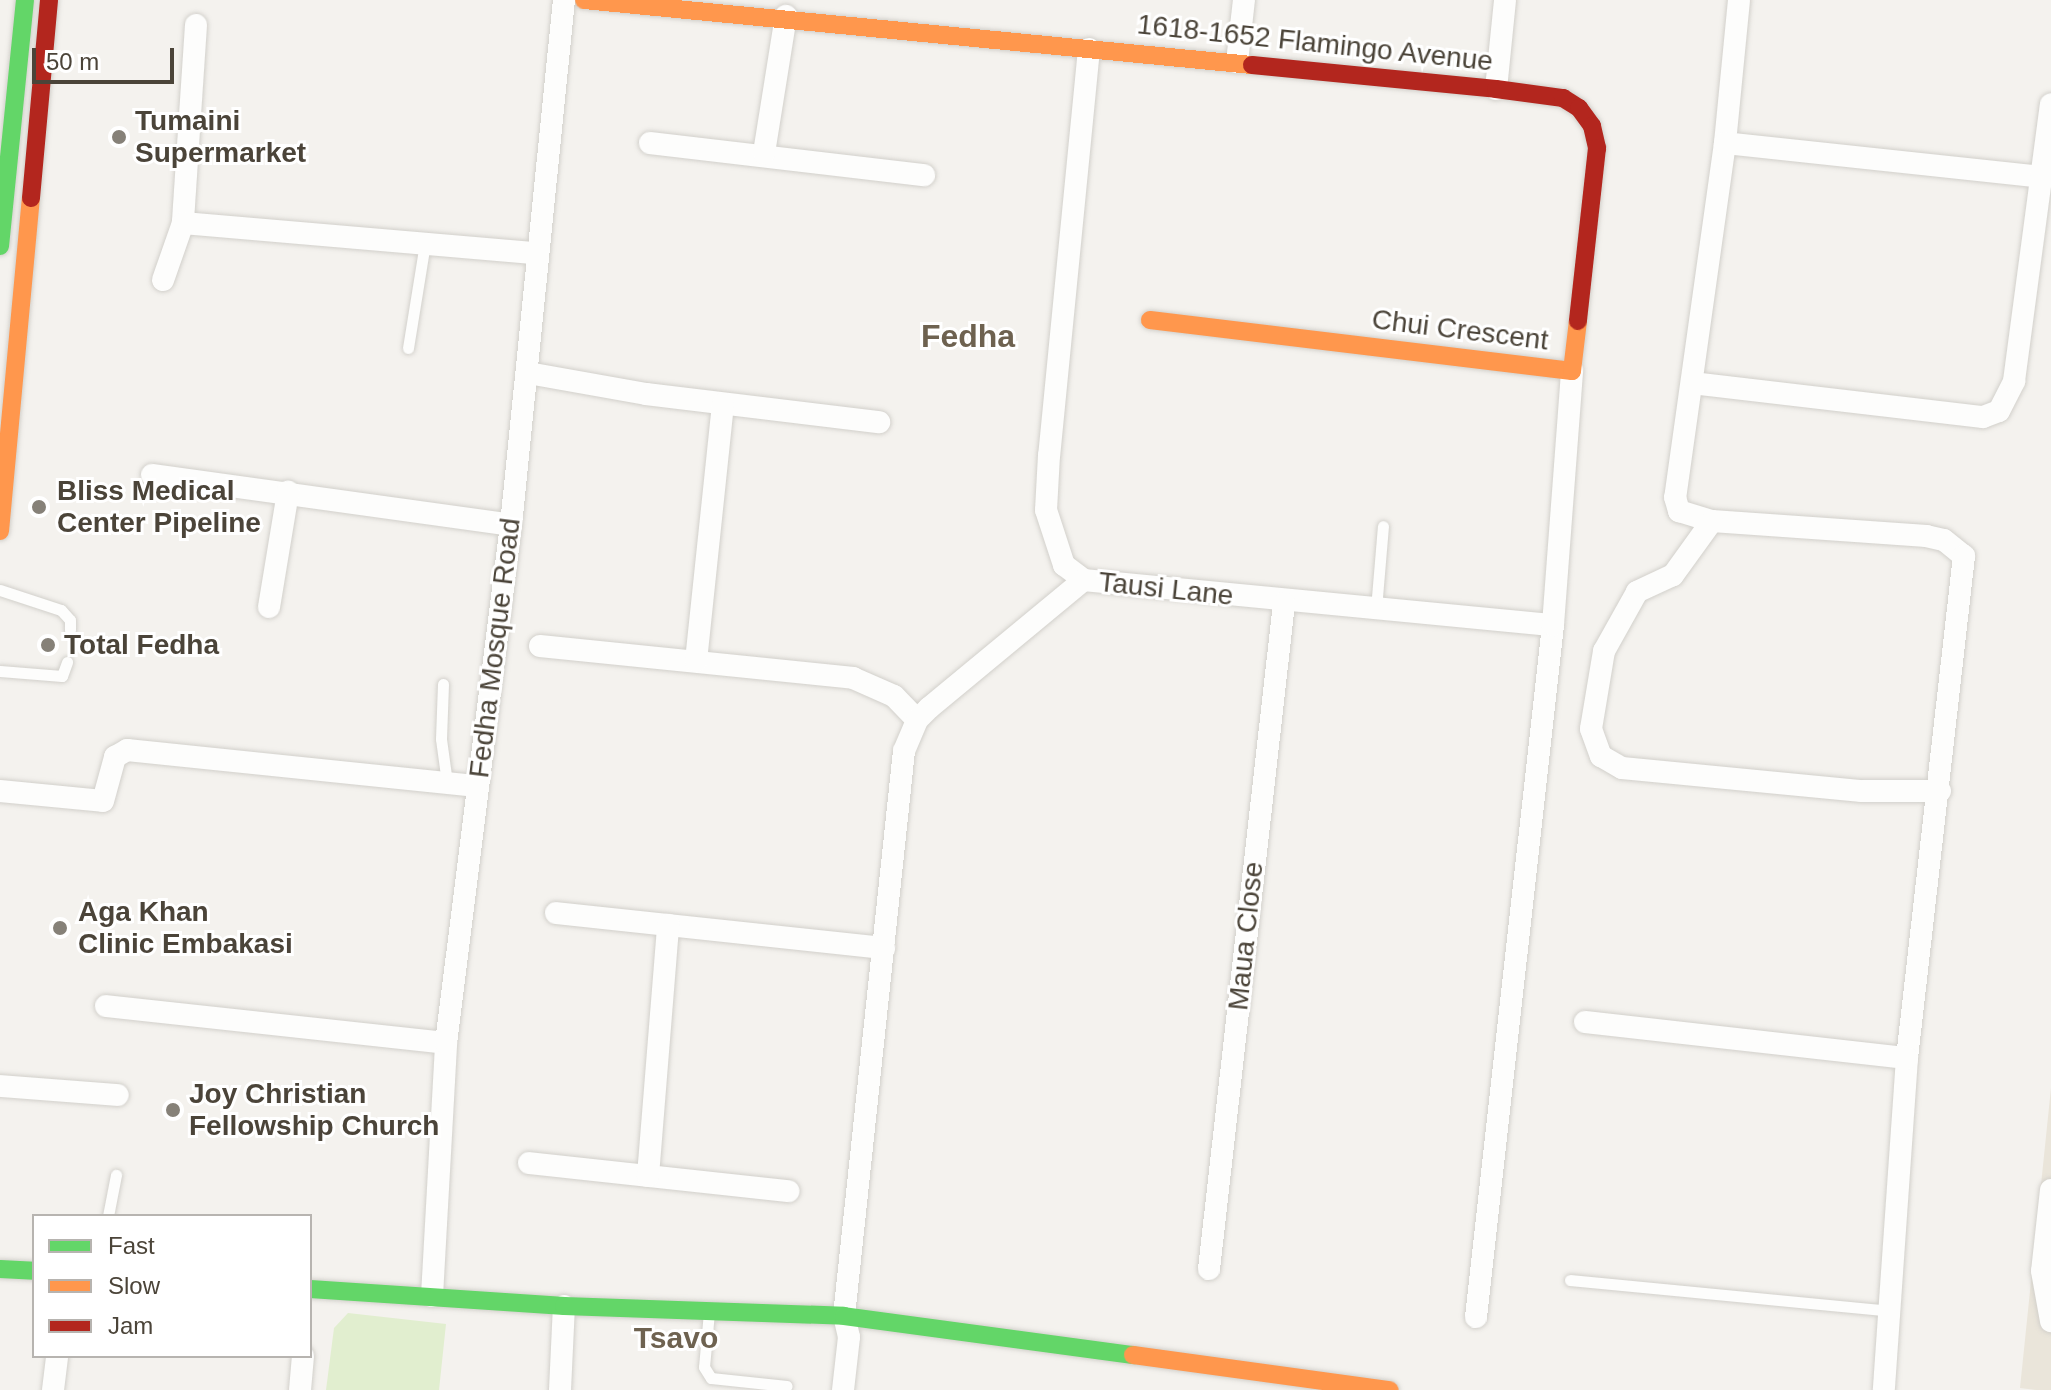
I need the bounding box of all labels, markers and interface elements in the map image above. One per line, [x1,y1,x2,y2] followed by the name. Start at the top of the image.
[1135,8,1495,78] street label: 1618-1652 Flamingo Avenue
[36,32,178,82] scale bar
[46,48,99,75] text: 50 m
[135,104,306,170] place label: Tumaini Supermarket
[110,128,128,146] marker: Tumaini Supermarket
[1370,303,1550,357] street label: Chui Crescent
[921,317,1015,355] district label: Fedha
[57,474,261,540] place label: Bliss Medical Center Pipeline
[28,496,50,518] marker: Bliss Medical Center Pipeline
[462,516,528,780] street label: Fedha Mosque Road
[1097,565,1235,613] street label: Tausi Lane
[64,628,219,662] place label: Total Fedha
[39,636,57,654] marker: Total Fedha
[1221,860,1271,1012] street label: Maua Close
[78,895,293,961] place label: Aga Khan Clinic Embakasi
[49,917,71,939] marker: Aga Khan Clinic Embakasi
[189,1077,439,1143] place label: Joy Christian Fellowship Church
[164,1101,182,1119] marker: Joy Christian Fellowship Church
[32,1214,312,1358] legend
[108,1232,155,1259] text: Fast
[108,1272,160,1299] text: Slow
[108,1312,153,1339] text: Jam
[634,1320,718,1356] district label: Tsavo

